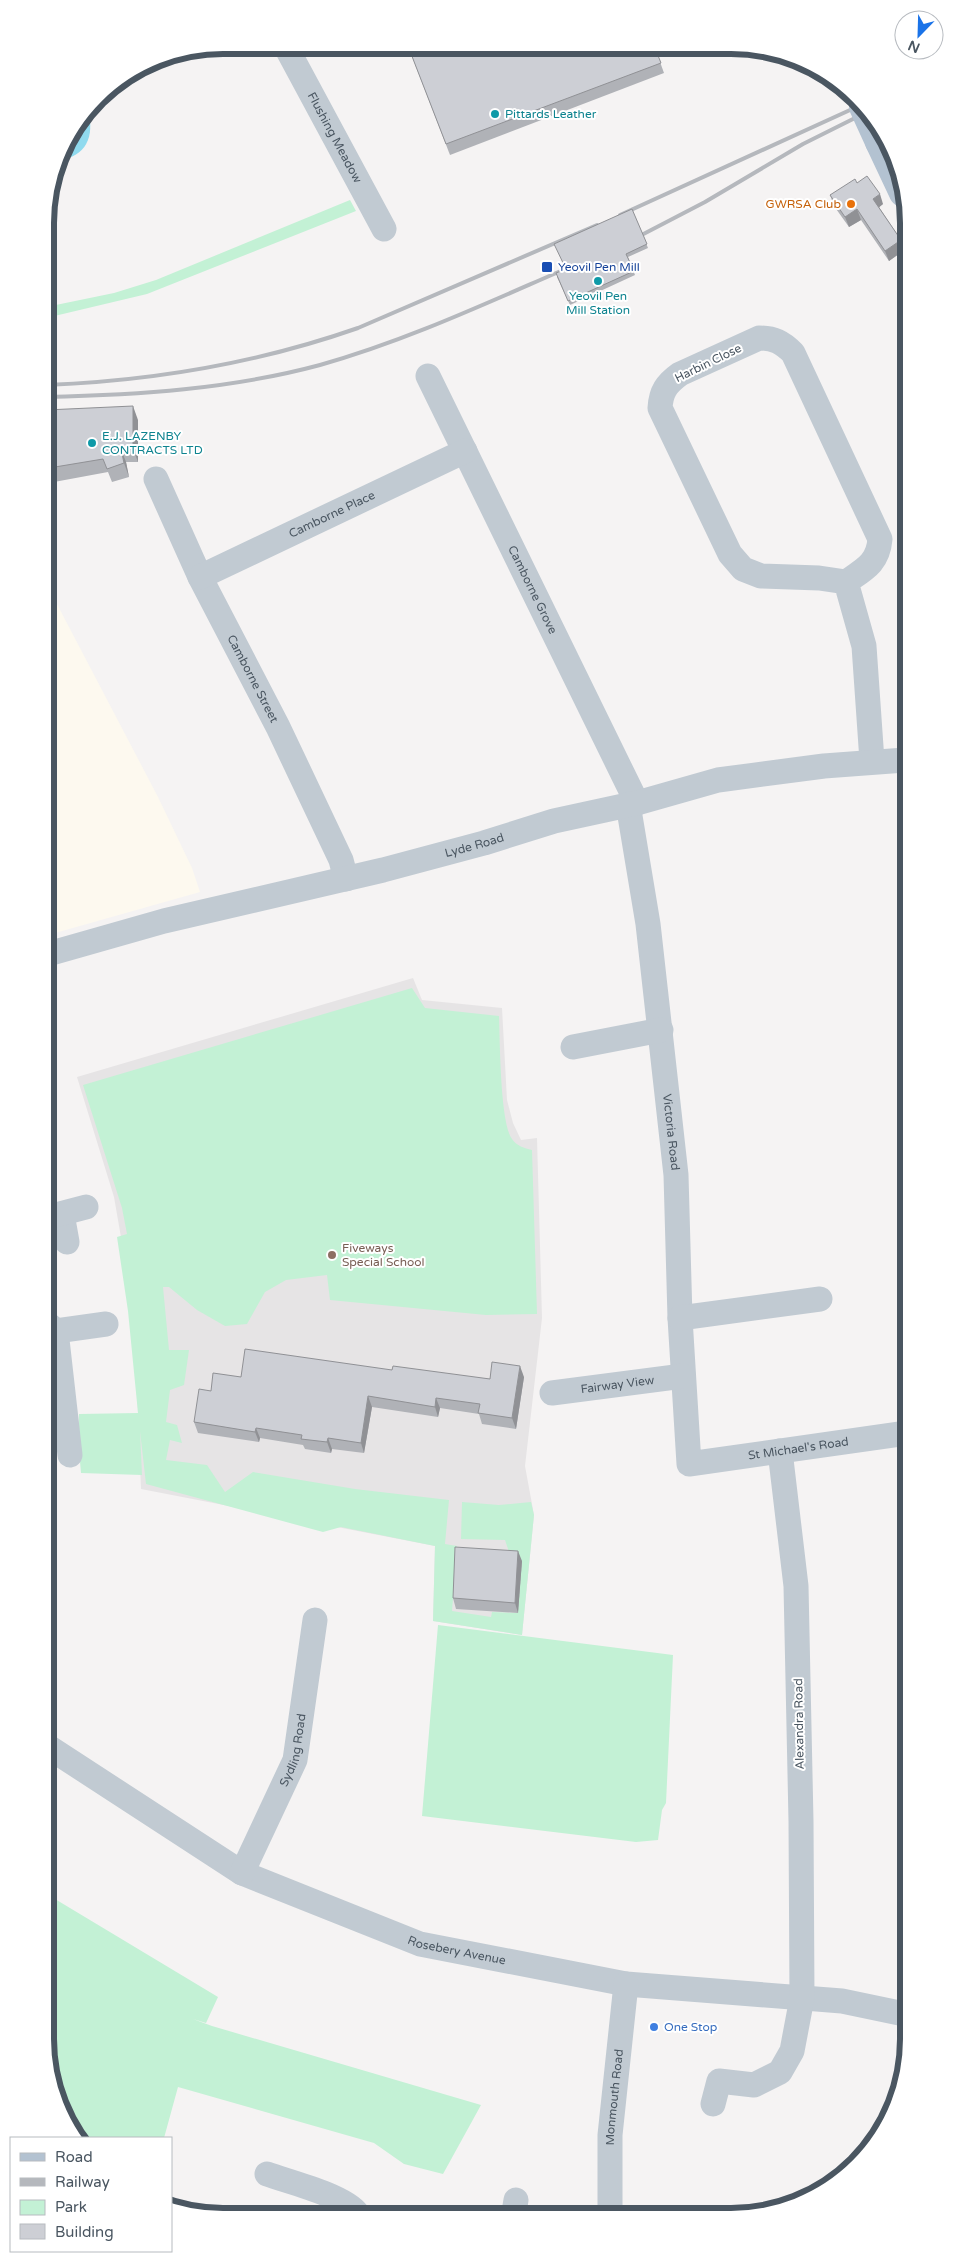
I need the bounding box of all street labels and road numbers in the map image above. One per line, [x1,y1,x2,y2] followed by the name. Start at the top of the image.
[305,90,365,186] street label: Flushing Meadow
[672,341,744,385] street label: Harbin Close
[287,488,377,541] street label: Camborne Place
[505,543,560,636] street label: Camborne Grove
[224,632,282,725] street label: Camborne Street
[443,830,506,860] street label: Lyde Road
[660,1093,682,1171] street label: Victoria Road
[580,1373,655,1396] street label: Fairway View
[747,1434,850,1463] street label: St Michael's Road
[791,1678,807,1770] street label: Alexandra Road
[277,1713,309,1789] street label: Sydling Road
[406,1933,507,1968] street label: Rosebery Avenue
[603,2048,626,2145] street label: Monmouth Road

